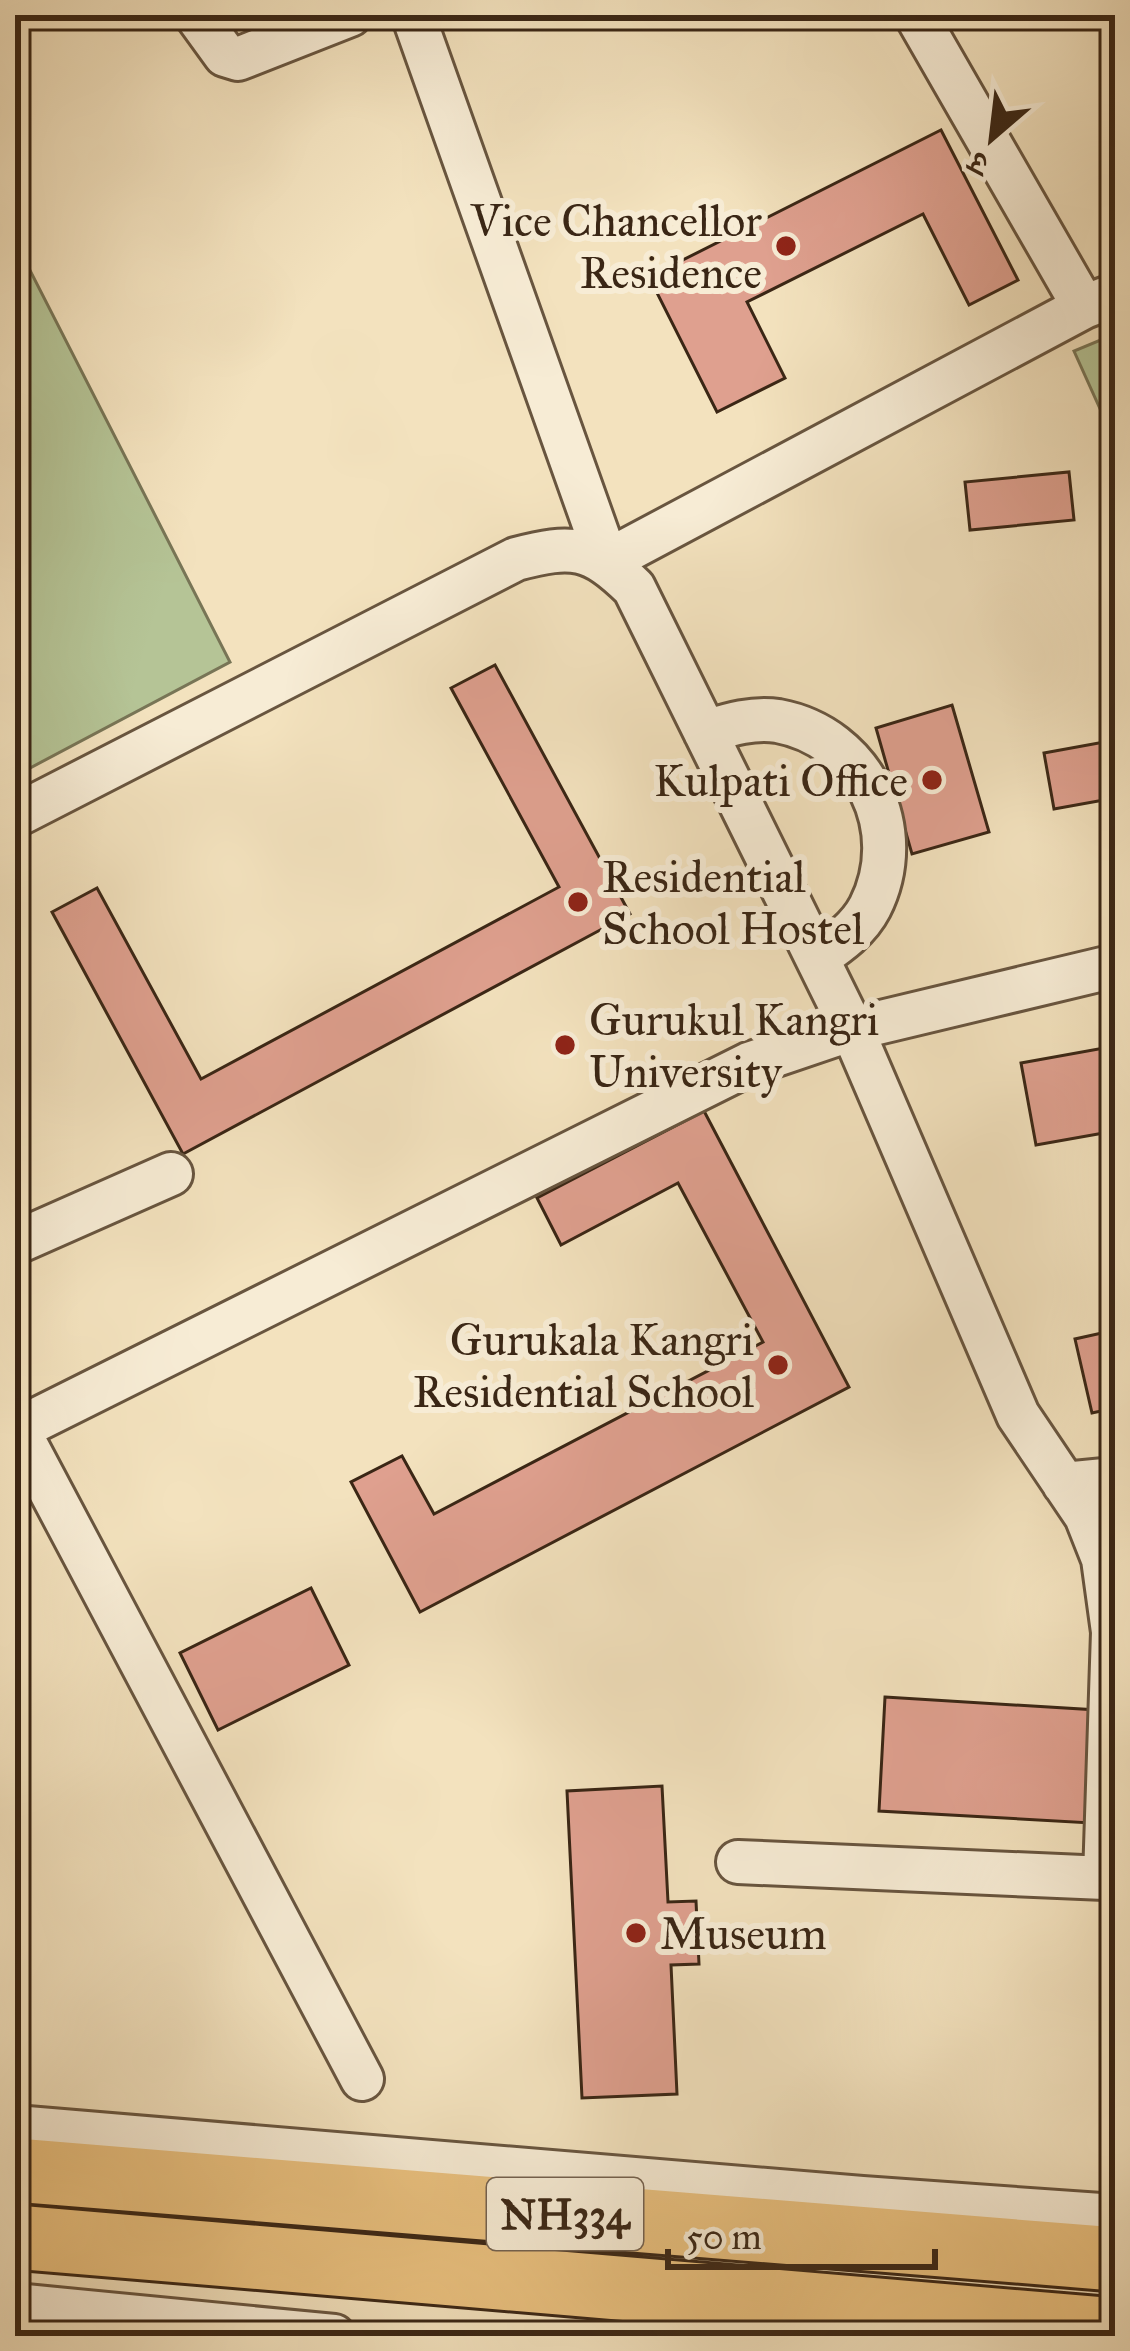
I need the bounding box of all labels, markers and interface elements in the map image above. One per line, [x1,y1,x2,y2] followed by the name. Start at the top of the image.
[932,78,1052,198] north arrow
[960,141,997,186] text: उ
[469,193,762,300] place label: Vice Chancellor Residence
[773,233,799,259] marker: Vice Chancellor Residence
[653,753,908,808] place label: Kulpati Office
[919,767,945,793] marker: Kulpati Office
[602,849,865,956] place label: Residential School Hostel
[565,889,591,915] marker: Residential School Hostel
[589,992,879,1099] place label: Gurukul Kangri University
[552,1032,578,1058] marker: Gurukul Kangri University
[413,1312,755,1419] place label: Gurukala Kangri Residential School
[765,1352,791,1378] marker: Gurukala Kangri Residential School
[660,1906,827,1961] place label: Museum
[623,1920,649,1946] marker: Museum
[487,2178,643,2250] road number: NH334
[668,2195,935,2269] scale bar
[686,2215,762,2259] text: 50 m

